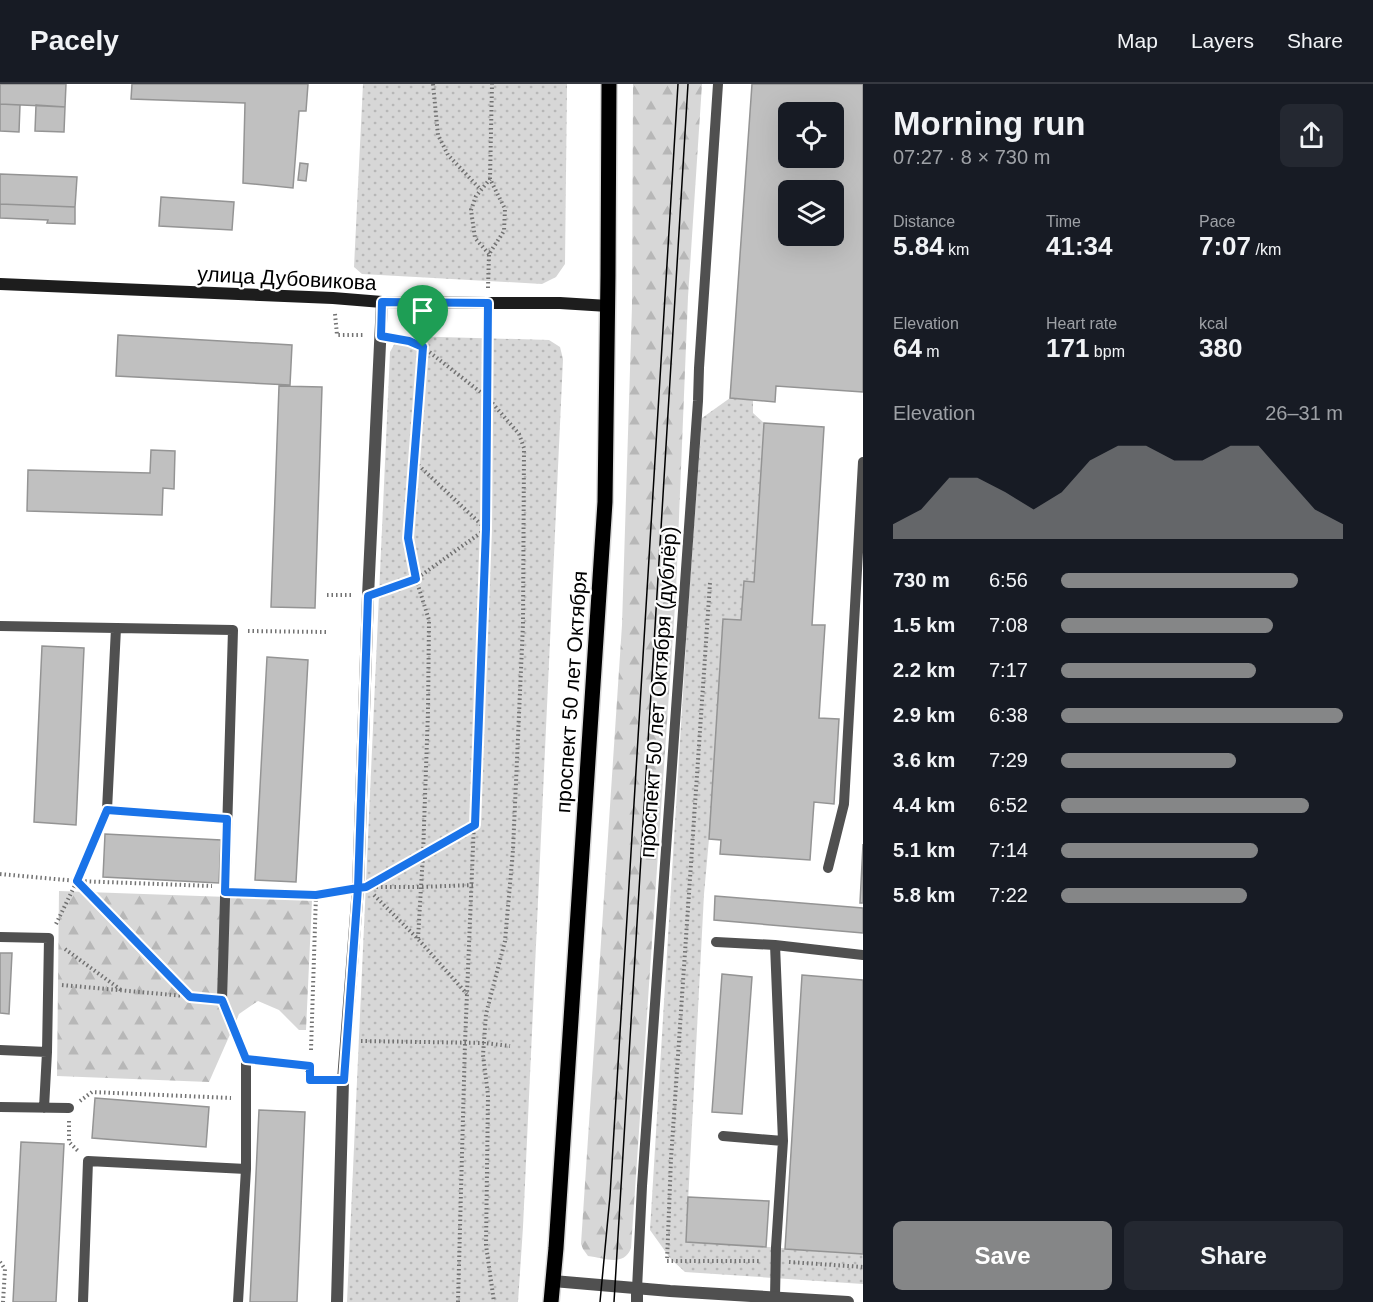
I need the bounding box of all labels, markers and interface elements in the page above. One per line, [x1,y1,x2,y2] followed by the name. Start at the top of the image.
[30,25,119,56] text: Pacely
[1117,29,1158,52] text: Map
[1191,29,1254,52] text: Layers
[1287,29,1343,52] text: Share
[778,102,844,246] map controls
[778,102,844,168] button: locate
[1280,104,1343,167] button: share
[893,105,1085,142] text: Morning run
[893,146,1050,168] text: 07:27 · 8 × 730 m
[778,180,844,246] button: layers
[893,213,955,230] text: Distance
[1046,213,1081,230] text: Time
[1199,213,1235,230] text: Pace
[893,231,944,261] text: 5.84
[1046,231,1113,261] text: 41:34
[1199,231,1251,261] text: 7:07
[944,241,969,258] text: km
[1251,241,1281,258] text: /km
[197,262,377,294] street label: улица Дубовикова
[397,285,448,347] pin
[406,294,439,327] icon: arrive
[893,315,959,332] text: Elevation
[1046,315,1117,332] text: Heart rate
[1199,315,1227,332] text: kcal
[893,333,922,363] text: 64
[1046,333,1089,363] text: 171
[1199,333,1242,363] text: 380
[922,343,940,360] text: m
[1089,343,1125,360] text: bpm
[893,402,975,424] text: Elevation
[1265,402,1343,424] text: 26–31 m
[635,526,681,858] street label: проспект 50 лет Октября (дублёр)
[893,569,950,591] text: 730 m
[989,569,1028,591] text: 6:56
[551,570,591,814] street label: проспект 50 лет Октября
[893,614,955,636] text: 1.5 km
[989,614,1028,636] text: 7:08
[893,659,955,681] text: 2.2 km
[989,659,1028,681] text: 7:17
[893,704,955,726] text: 2.9 km
[989,704,1028,726] text: 6:38
[893,749,955,771] text: 3.6 km
[989,749,1028,771] text: 7:29
[893,794,955,816] text: 4.4 km
[989,794,1028,816] text: 6:52
[893,839,955,861] text: 5.1 km
[989,839,1028,861] text: 7:14
[893,884,955,906] text: 5.8 km
[989,884,1028,906] text: 7:22
[893,1221,1112,1290] button: Save
[1124,1221,1343,1290] button: Share

